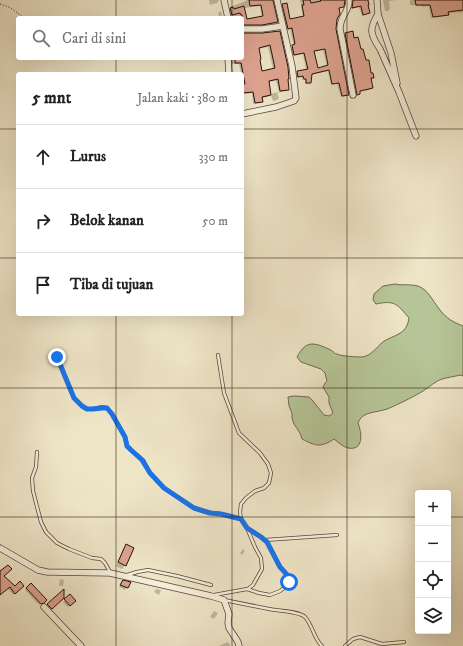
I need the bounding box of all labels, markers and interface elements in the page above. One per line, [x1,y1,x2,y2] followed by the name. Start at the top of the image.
[16,16,244,60] search box
[30,27,52,49] icon: search
[62,29,126,48] text: Cari di sini
[32,87,71,109] text: 5 mnt
[137,90,228,106] text: Jalan kaki · 380 m
[32,146,54,168] icon: ahead
[70,147,106,166] text: Lurus
[199,149,228,165] text: 330 m
[32,210,54,232] icon: right
[70,211,144,230] text: Belok kanan
[202,213,228,229] text: 50 m
[32,274,54,296] icon: arrive
[70,275,153,294] text: Tiba di tujuan
[48,348,66,366] route end
[415,490,451,634] map controls
[415,490,451,526] button: +
[415,526,451,562] button: −
[415,562,451,598] button: locate
[280,573,298,591] route start
[415,598,451,634] button: layers

